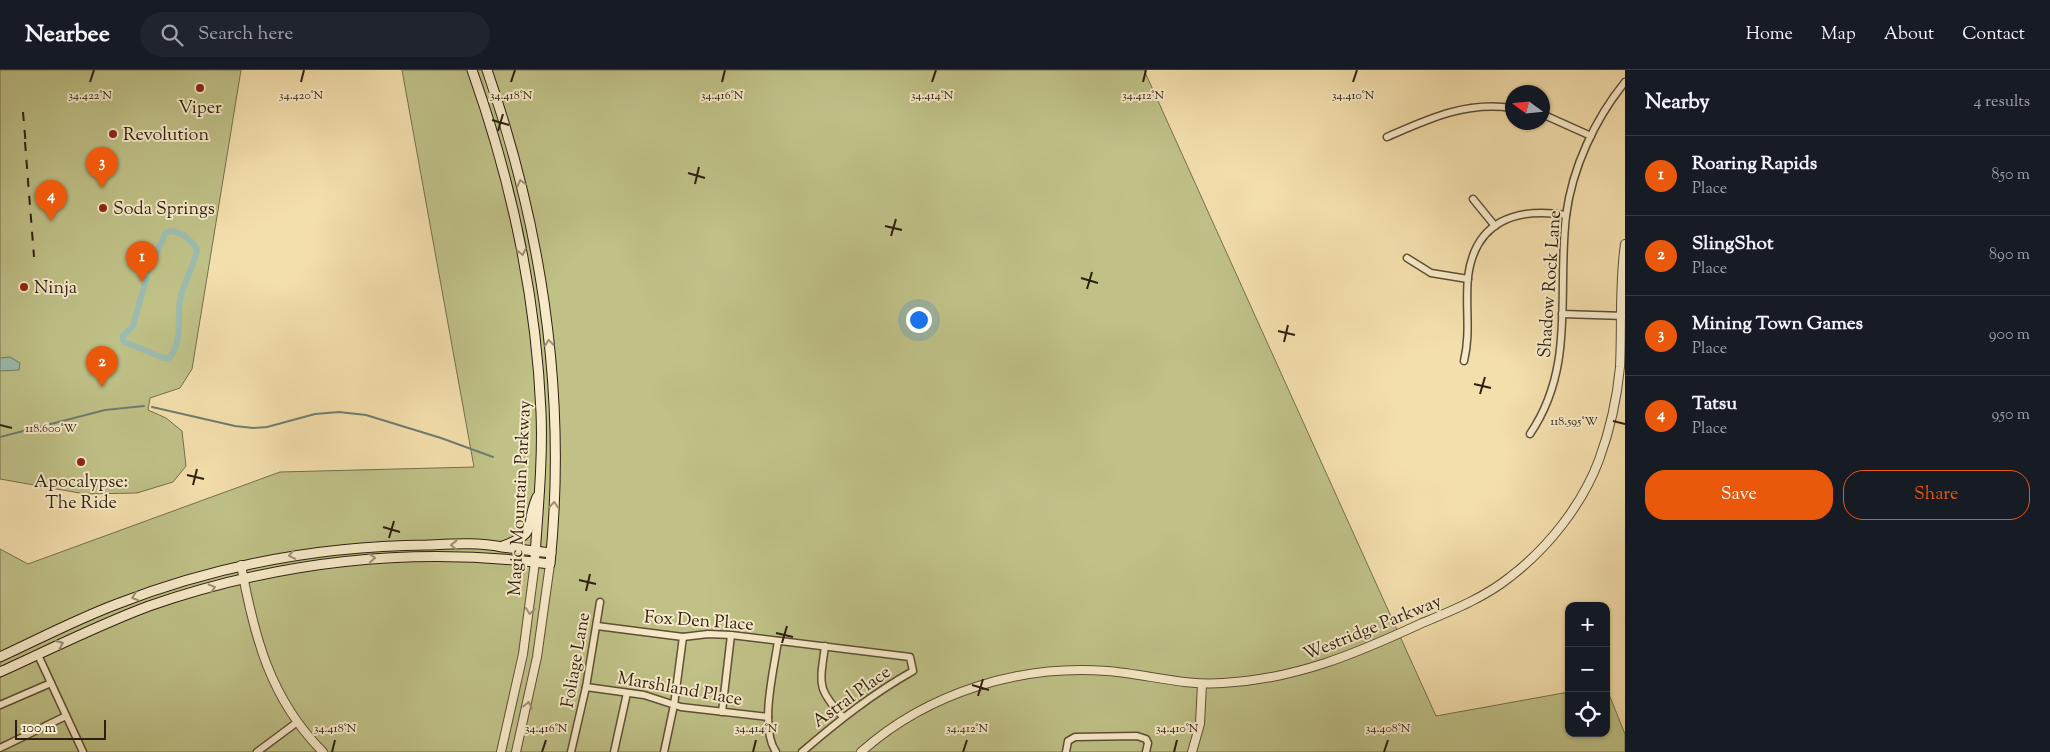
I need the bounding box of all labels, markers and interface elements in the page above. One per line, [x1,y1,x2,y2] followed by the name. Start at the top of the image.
[140,12,490,57] search box
[25,18,110,52] text: Nearbee
[158,21,186,49] icon: search
[198,21,293,48] text: Search here
[1746,22,1793,48] text: Home
[1821,22,1856,48] text: Map
[1884,22,1934,48] text: About
[1962,22,2025,48] text: Contact
[194,82,206,94] marker: Viper
[1505,85,1550,130] north arrow
[68,87,112,105] text: 34.422°N
[279,87,324,105] text: 34.420°N
[490,87,533,105] text: 34.418°N
[701,87,744,105] text: 34.416°N
[911,87,954,105] text: 34.414°N
[1122,87,1164,105] text: 34.412°N
[1332,87,1375,105] text: 34.410°N
[1645,88,1710,118] text: Nearby
[1974,91,2030,114] text: 4 results
[178,96,222,122] place label: Viper
[123,123,209,149] place label: Revolution
[107,128,119,140] marker: Revolution
[86,147,118,188] pin: 3
[1692,151,1817,178] text: Roaring Rapids
[1658,164,1664,187] text: 1
[1991,164,2030,187] text: 850 m
[1692,178,1727,201] text: Place
[517,179,527,187] one-way arrow
[35,180,67,221] pin: 4
[113,197,215,223] place label: Soda Springs
[97,202,109,214] marker: Soda Springs
[1533,209,1569,359] street label: Shadow Rock Lane
[1692,231,1773,258] text: SlingShot
[126,241,158,282] pin: 1
[1657,244,1665,267] text: 2
[1989,244,2030,267] text: 890 m
[516,247,527,256] one-way arrow
[1692,258,1727,281] text: Place
[34,276,77,302] place label: Ninja
[18,281,30,293] marker: Ninja
[906,307,932,333] your location
[1692,311,1863,338] text: Mining Town Games
[1658,324,1664,347] text: 3
[1989,324,2030,347] text: 900 m
[544,338,555,346] one-way arrow
[1692,338,1727,361] text: Place
[86,346,118,387] pin: 2
[1692,391,1737,418] text: Tatsu
[503,400,539,597] street label: Magic Mountain Parkway
[1657,404,1665,427] text: 4
[1991,404,2030,427] text: 950 m
[1550,413,1599,431] text: 118.595°W
[1692,418,1727,441] text: Place
[25,420,78,438] text: 118.600°W
[75,456,87,468] marker: Apocalypse: The Ride
[34,470,128,517] place label: Apocalypse: The Ride
[1645,470,1833,520] button: Save
[1843,470,2030,520] button: Share
[549,501,560,509] one-way arrow
[449,540,457,550] one-way arrow
[287,549,296,560] one-way arrow
[368,553,376,564] one-way arrow
[208,584,216,594] one-way arrow
[1300,589,1446,668] street label: Westridge Parkway
[131,591,140,601] one-way arrow
[1565,602,1610,737] map controls
[1565,602,1610,647] button: +
[643,605,755,639] street label: Fox Den Place
[525,607,536,615] one-way arrow
[556,611,598,710] street label: Foliage Lane
[55,640,64,651] one-way arrow
[1565,647,1610,692] button: −
[808,660,897,735] street label: Astral Place
[615,666,744,714] street label: Marshland Place
[1565,692,1610,737] button: locate
[522,700,533,709] one-way arrow
[15,717,106,740] scale bar
[22,719,56,739] text: 100 m
[314,720,357,738] text: 34.418°N
[525,720,568,738] text: 34.416°N
[735,720,778,738] text: 34.414°N
[946,720,988,738] text: 34.412°N
[1156,720,1199,738] text: 34.410°N
[1366,720,1411,738] text: 34.408°N

